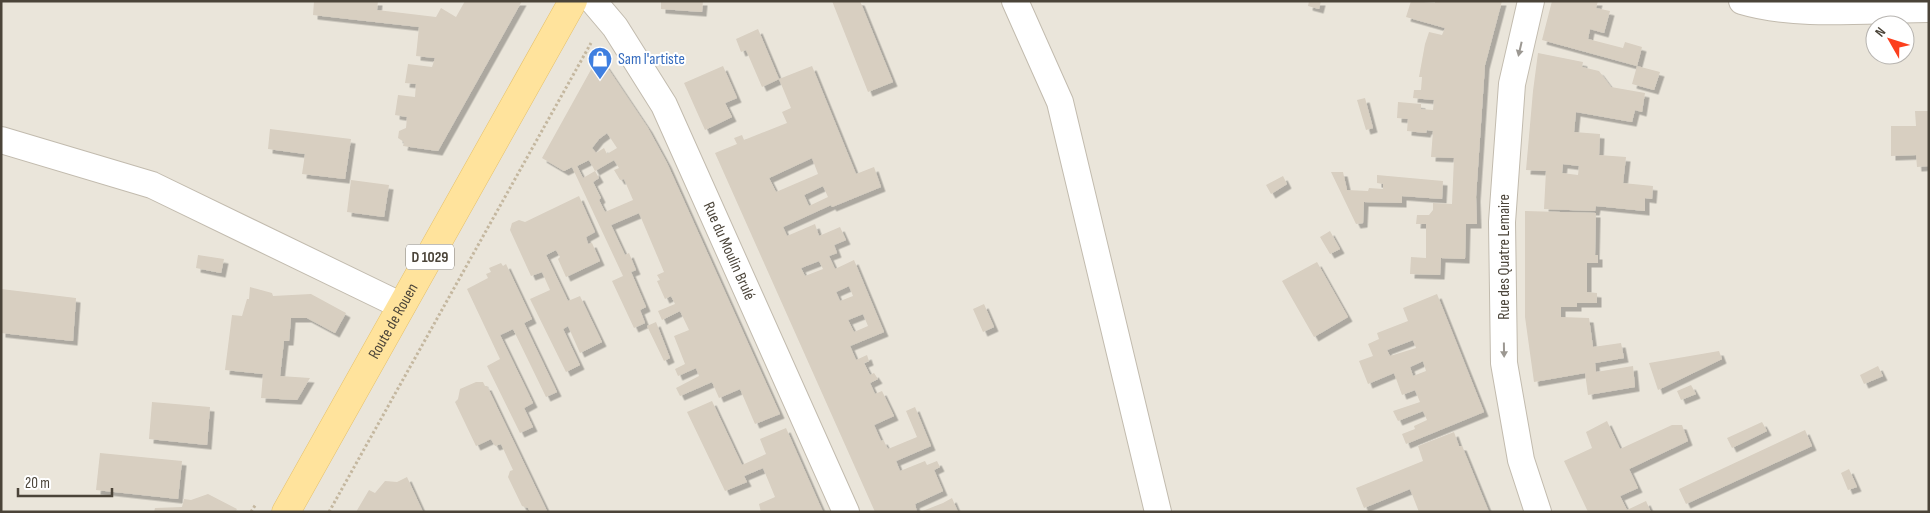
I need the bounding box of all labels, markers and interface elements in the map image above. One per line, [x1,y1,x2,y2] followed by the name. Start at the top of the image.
[1865,15,1915,65] north arrow
[1871,24,1889,40] text: N
[1516,41,1524,56] one-way arrow
[587,46,613,80] shop icon: Sam l'artiste
[618,50,685,69] place label: Sam l'artiste
[1495,194,1514,320] street label: Rue des Quatre Lemaire
[699,199,759,303] street label: Rue du Moulin Brulé
[406,244,454,270] road number: D 1029
[364,280,422,362] street label: Route de Rouen
[1500,342,1508,358] one-way arrow
[18,466,111,498] scale bar
[25,474,50,493] text: 20 m

